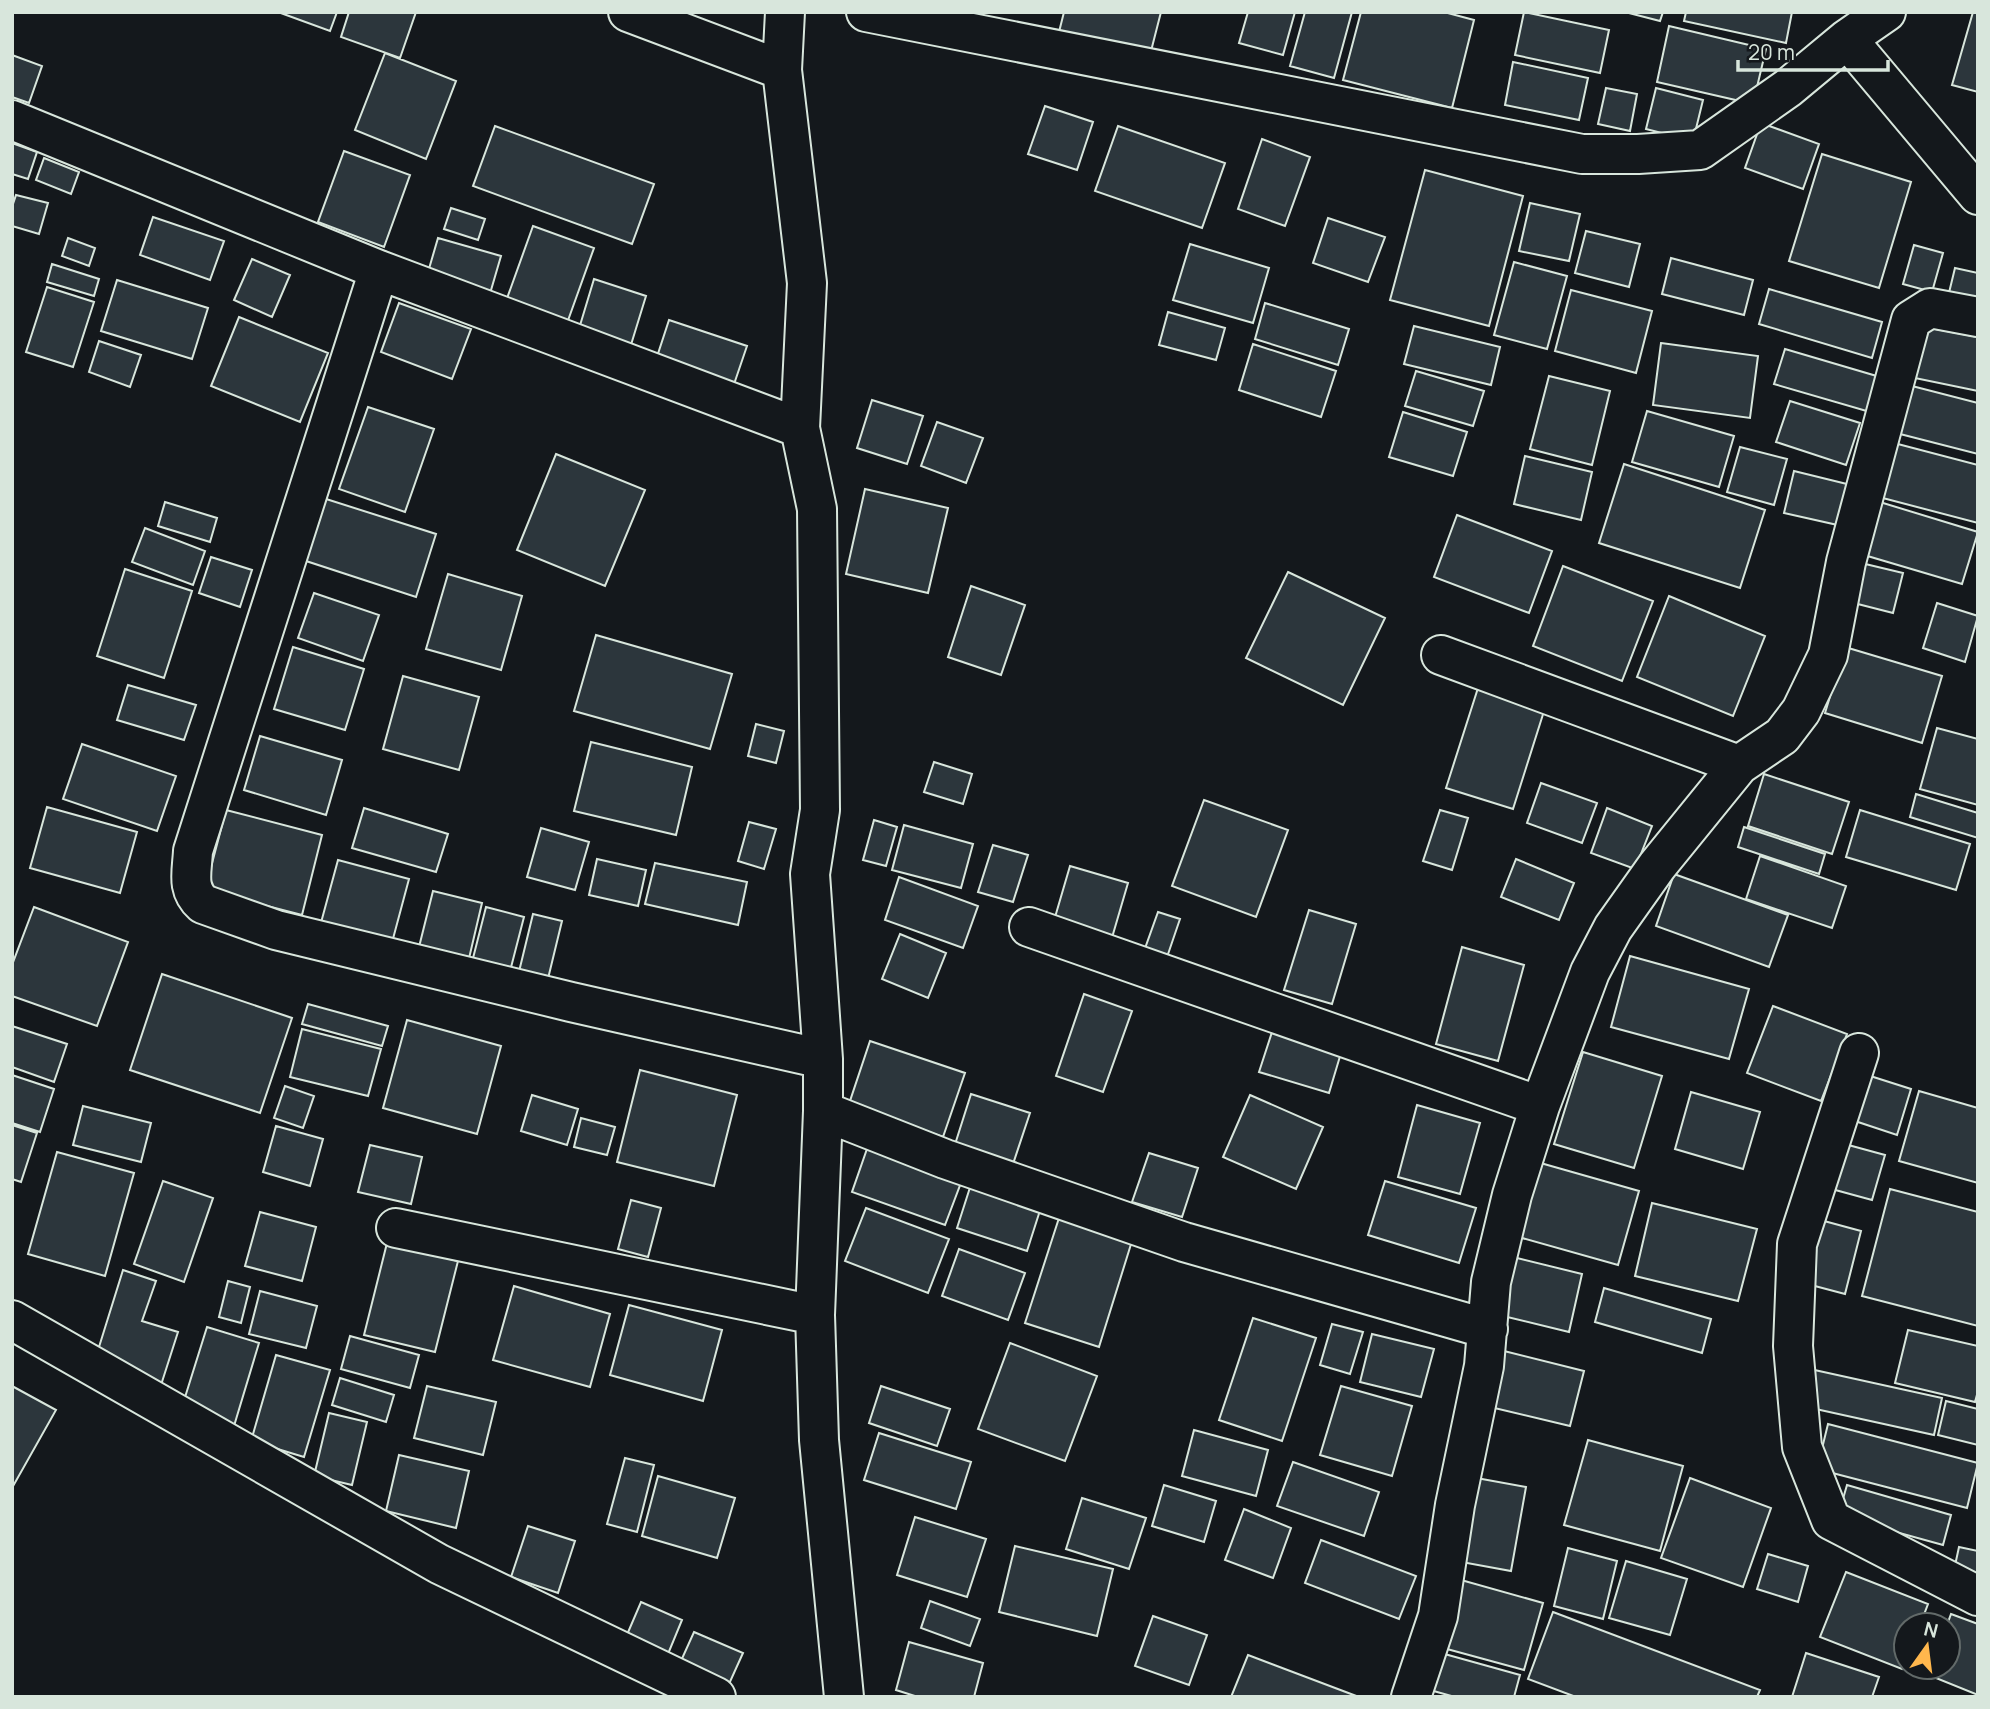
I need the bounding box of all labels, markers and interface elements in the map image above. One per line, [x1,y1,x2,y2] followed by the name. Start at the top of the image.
[1738,28,1888,72] scale bar
[1748,38,1795,66] text: 20 m
[1892,1611,1962,1681] north arrow
[1921,1615,1941,1644] text: N

